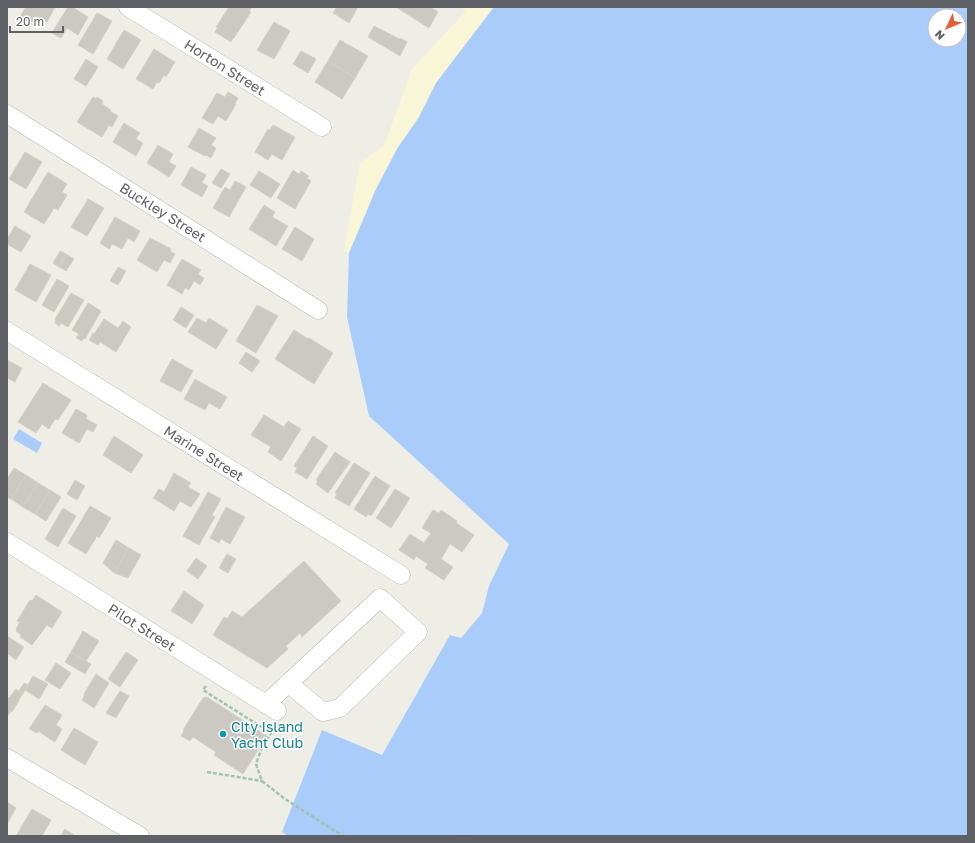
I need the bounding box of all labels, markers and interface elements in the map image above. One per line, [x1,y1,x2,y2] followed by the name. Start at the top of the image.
[10,8,63,34] scale bar
[927,8,967,48] north arrow
[16,14,44,29] text: 20 m
[932,28,947,43] text: N
[181,35,269,99] street label: Horton Street
[117,179,209,245] street label: Buckley Street
[161,422,247,484] street label: Marine Street
[105,600,179,654] street label: Pilot Street
[231,718,303,751] place label: City Island Yacht Club
[218,729,228,739] marker: City Island Yacht Club

